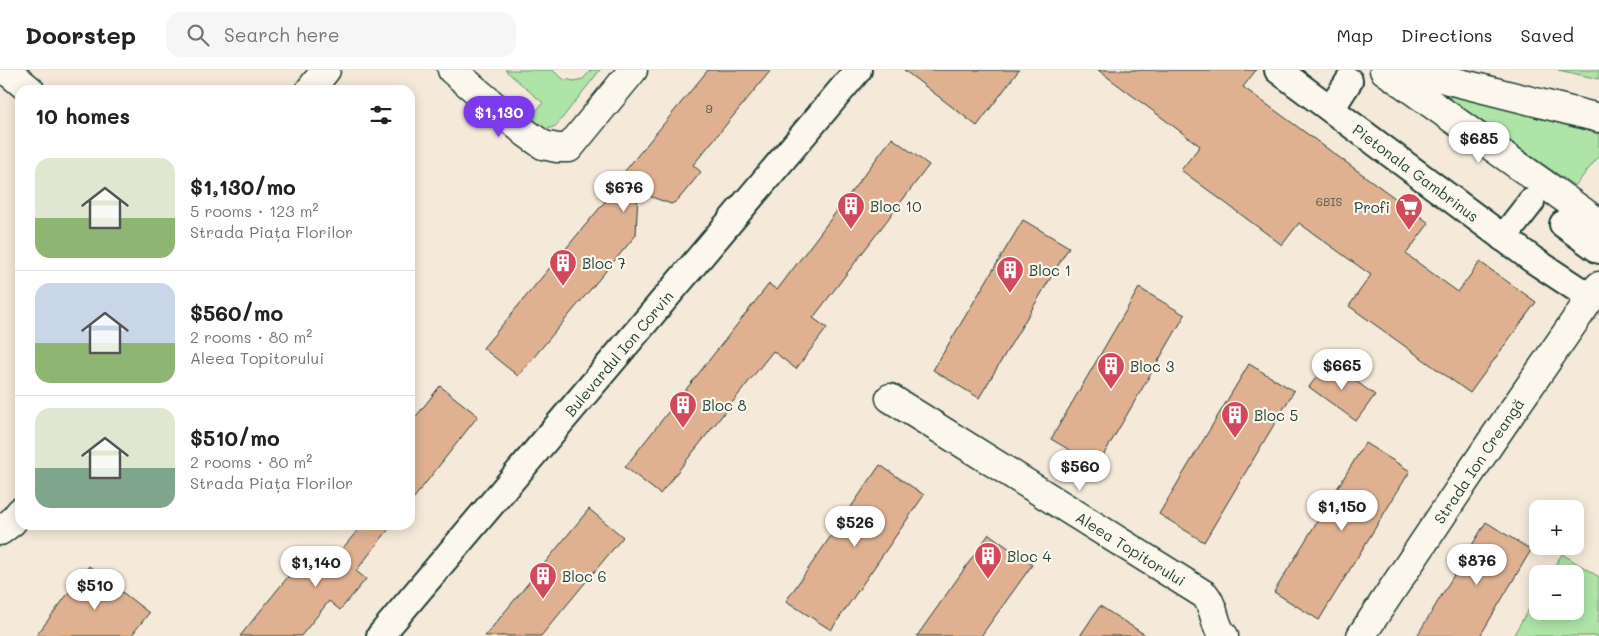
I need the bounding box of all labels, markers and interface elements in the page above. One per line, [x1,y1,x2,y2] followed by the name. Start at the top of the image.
[166,12,516,57] search box
[25,19,136,50] text: Doorstep
[184,21,212,49] icon: search
[224,22,340,47] text: Search here
[1336,23,1373,47] text: Map
[1401,23,1493,47] text: Directions
[1521,23,1574,47] text: Saved
[458,96,540,138] pin: $1,130
[705,100,713,116] house number: 9
[367,101,395,129] icon: filters
[475,101,523,122] text: $1,130
[35,102,130,129] text: 10 homes
[1349,119,1483,226] street label: Pietonala Gambrinus
[1449,122,1509,164] pin: $685
[1460,127,1498,148] text: $685
[594,170,654,213] pin: $676
[190,173,296,200] text: $1,130/mo
[605,176,643,197] text: $676
[75,178,135,238] icon: home
[836,191,866,230] building icon: Bloc 10
[1394,192,1424,231] supermarket icon: Profi
[1316,193,1343,209] house number: 6BIS
[870,196,922,216] place label: Bloc 10
[1354,197,1390,217] place label: Profi
[190,200,319,221] text: 5 rooms · 123 m²
[190,221,353,242] text: Strada Piața Florilor
[548,248,578,287] building icon: Bloc 7
[582,253,626,273] place label: Bloc 7
[995,255,1025,294] building icon: Bloc 1
[1029,260,1071,280] place label: Bloc 1
[560,286,677,420] street label: Bulevardul Ion Corvin
[190,299,283,326] text: $560/mo
[75,303,135,363] icon: home
[190,326,312,347] text: 2 rooms · 80 m²
[190,347,324,368] text: Aleea Topitorului
[1312,348,1372,391] pin: $665
[1096,351,1126,390] building icon: Bloc 3
[1323,354,1361,375] text: $665
[1130,356,1175,376] place label: Bloc 3
[668,390,698,429] building icon: Bloc 8
[1429,394,1528,528] street label: Strada Ion Creangă
[702,395,747,415] place label: Bloc 8
[1220,400,1250,439] building icon: Bloc 5
[1254,405,1298,425] place label: Bloc 5
[190,424,280,451] text: $510/mo
[75,428,135,488] icon: home
[1050,450,1110,492] pin: $560
[190,451,312,472] text: 2 rooms · 80 m²
[1060,455,1100,476] text: $560
[190,472,353,493] text: Strada Piața Florilor
[1301,490,1383,532] pin: $1,150
[1318,495,1366,516] text: $1,150
[1529,500,1584,620] map controls
[1529,500,1584,555] button: +
[825,506,885,548] pin: $526
[1072,507,1189,590] street label: Aleea Topitorului
[836,511,874,532] text: $526
[973,541,1003,580] building icon: Bloc 4
[1447,544,1507,586] pin: $876
[275,546,357,588] pin: $1,140
[1007,546,1052,566] place label: Bloc 4
[1458,549,1496,570] text: $876
[291,551,341,572] text: $1,140
[528,561,558,600] building icon: Bloc 6
[1529,565,1584,620] button: −
[562,566,607,586] place label: Bloc 6
[65,568,125,611] pin: $510
[77,574,113,595] text: $510

